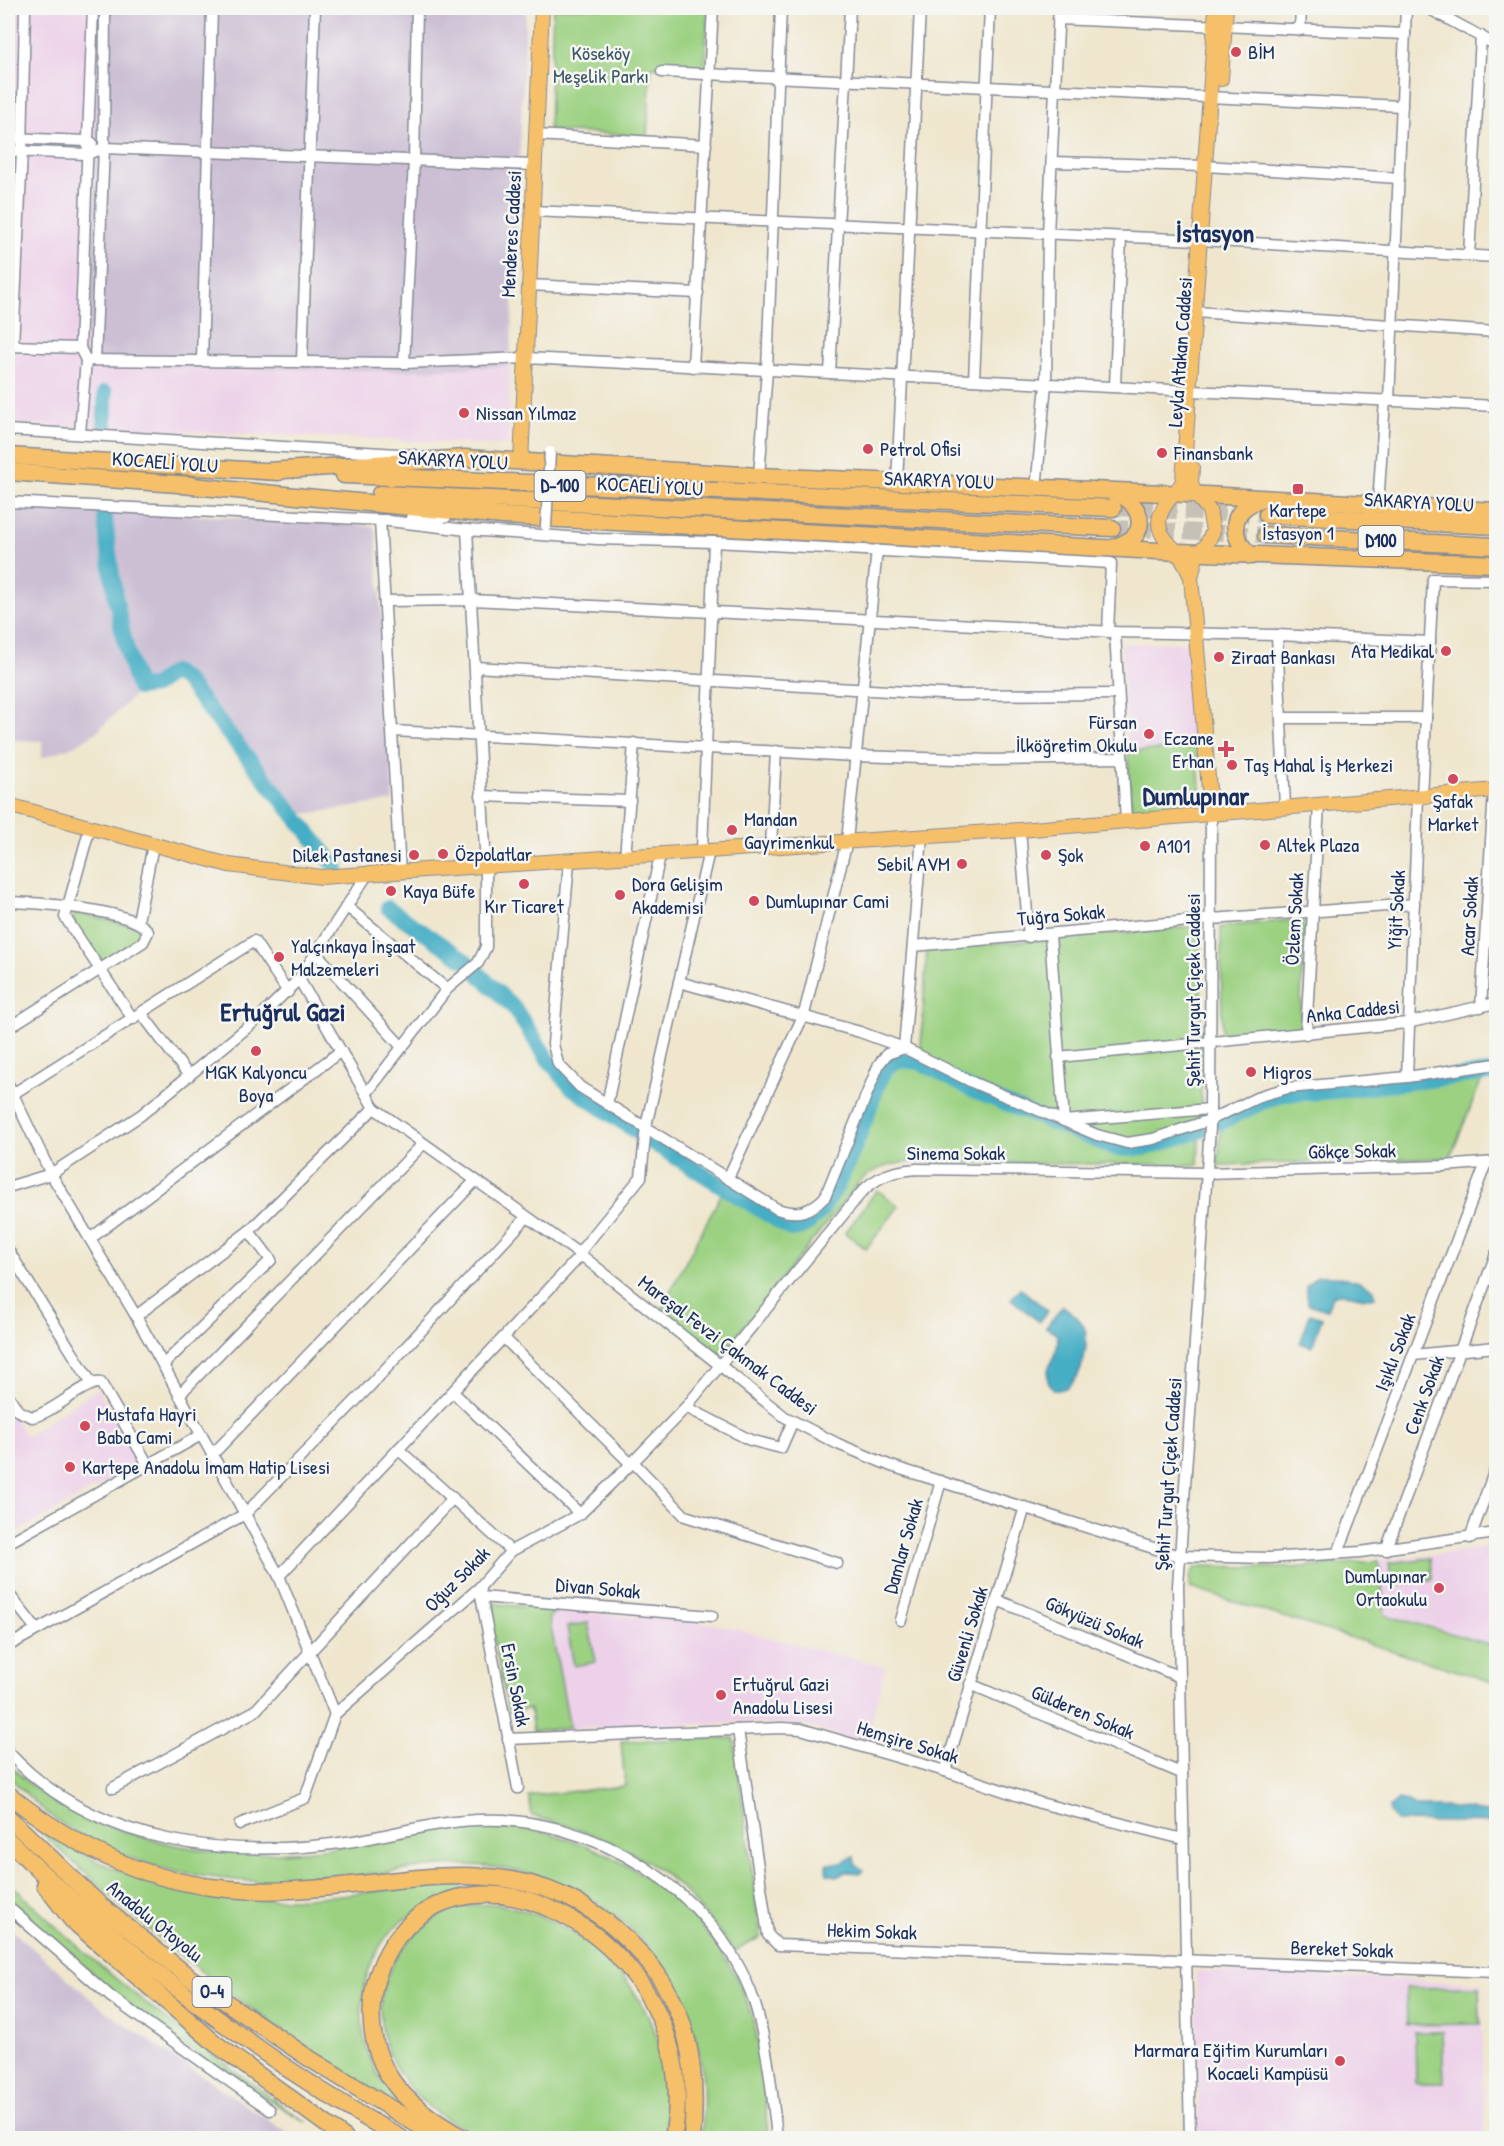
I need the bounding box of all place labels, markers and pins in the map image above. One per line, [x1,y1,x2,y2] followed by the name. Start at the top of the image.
[1248,38,1275,65] place label: BİM
[1229,45,1243,59] marker: BİM
[476,399,577,426] place label: Nissan Yılmaz
[457,406,471,420] marker: Nissan Yılmaz
[880,435,961,462] place label: Petrol Ofisi
[1173,439,1253,466] place label: Finansbank
[861,442,875,456] marker: Petrol Ofisi
[1155,446,1169,460] marker: Finansbank
[1291,482,1305,496] marker: Kartepe İstasyon 1
[1262,496,1334,546] place label: Kartepe İstasyon 1
[1351,637,1435,664] place label: Ata Medikal
[1231,643,1336,670] place label: Ziraat Bankası
[1439,644,1453,658] marker: Ata Medikal
[1212,650,1226,664] marker: Ziraat Bankası
[1016,708,1137,758] place label: Fürsan İlköğretim Okulu
[1164,724,1214,774] place label: Eczane Erhan
[1142,727,1156,741] marker: Fürsan İlköğretim Okulu
[1219,742,1233,756] marker: Eczane Erhan
[1244,751,1393,778] place label: Taş Mahal İş Merkezi
[1225,758,1239,772] marker: Taş Mahal İş Merkezi
[1446,772,1460,786] marker: Şafak Market
[1428,787,1479,837] place label: Şafak Market
[744,805,835,855] place label: Mandan Gayrimenkul
[725,823,739,837] marker: Mandan Gayrimenkul
[1277,831,1359,858] place label: Altek Plaza
[1157,832,1190,859] place label: A101
[1258,838,1272,852] marker: Altek Plaza
[1138,839,1152,853] marker: A101
[455,840,532,867] place label: Özpolatlar
[293,841,402,868] place label: Dilek Pastanesi
[1058,841,1084,868] place label: Şok
[436,847,450,861] marker: Özpolatlar
[407,848,421,862] marker: Dilek Pastanesi
[1039,848,1053,862] marker: Şok
[877,850,950,877] place label: Sebil AVM
[955,857,969,871] marker: Sebil AVM
[632,870,723,920] place label: Dora Gelişim Akademisi
[403,877,476,904] place label: Kaya Büfe
[517,877,531,891] marker: Kır Ticaret
[384,884,398,898] marker: Kaya Büfe
[766,887,890,914] place label: Dumlupınar Cami
[613,888,627,902] marker: Dora Gelişim Akademisi
[484,892,565,919] place label: Kır Ticaret
[747,894,761,908] marker: Dumlupınar Cami
[291,932,416,982] place label: Yalçınkaya İnşaat Malzemeleri
[272,950,286,964] marker: Yalçınkaya İnşaat Malzemeleri
[249,1044,263,1058] marker: MGK Kalyoncu Boya
[205,1058,307,1108] place label: MGK Kalyoncu Boya
[1263,1058,1312,1085] place label: Migros
[1244,1065,1258,1079] marker: Migros
[97,1400,197,1450] place label: Mustafa Hayri Baba Cami
[78,1419,92,1433] marker: Mustafa Hayri Baba Cami
[82,1453,330,1480] place label: Kartepe Anadolu İmam Hatip Lisesi
[63,1460,77,1474] marker: Kartepe Anadolu İmam Hatip Lisesi
[1345,1562,1427,1612] place label: Dumlupınar Ortaokulu
[1432,1581,1446,1595] marker: Dumlupınar Ortaokulu
[733,1670,833,1720] place label: Ertuğrul Gazi Anadolu Lisesi
[714,1688,728,1702] marker: Ertuğrul Gazi Anadolu Lisesi
[1134,2036,1328,2086] place label: Marmara Eğitim Kurumları Kocaeli Kampüsü
[1333,2054,1347,2068] marker: Marmara Eğitim Kurumları Kocaeli Kampüsü

